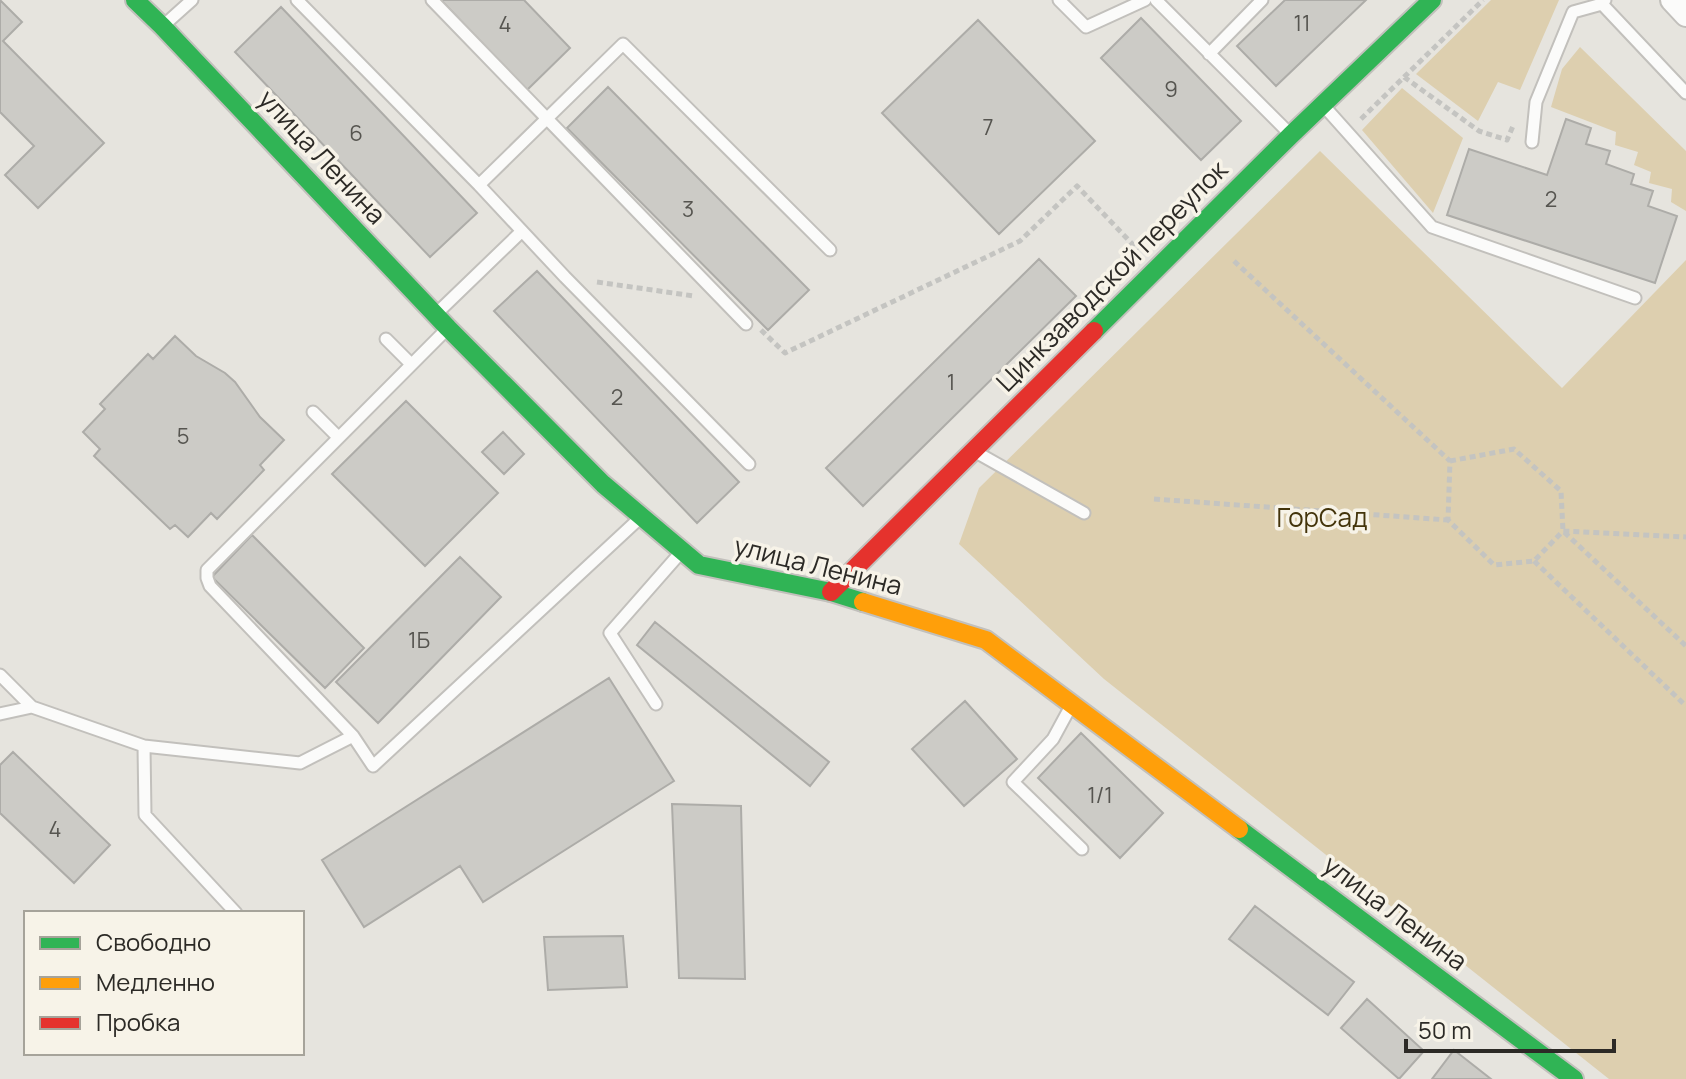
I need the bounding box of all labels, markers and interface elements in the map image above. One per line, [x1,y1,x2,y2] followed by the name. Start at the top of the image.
[1293,8,1311,38] house number: 11
[499,9,511,39] house number: 4
[1164,74,1178,104] house number: 9
[251,81,395,231] street label: улица Ленина
[982,112,994,142] house number: 7
[349,118,363,148] house number: 6
[988,151,1236,399] street label: Цинкзаводской переулок
[1545,184,1557,214] house number: 2
[682,194,694,224] house number: 3
[947,367,955,397] house number: 1
[611,382,623,412] house number: 2
[177,421,189,451] house number: 5
[1276,499,1368,535] park label: ГорСад
[730,527,906,603] street label: улица Ленина
[408,625,430,655] house number: 1Б
[1087,780,1113,810] house number: 1/1
[49,814,61,844] house number: 4
[1316,846,1475,978] street label: улица Ленина
[24,911,304,1055] legend
[96,925,211,958] text: Свободно
[96,965,215,998] text: Медленно
[1406,1003,1614,1053] scale bar
[96,1005,180,1038] text: Пробка
[1418,1013,1472,1046] text: 50 m

